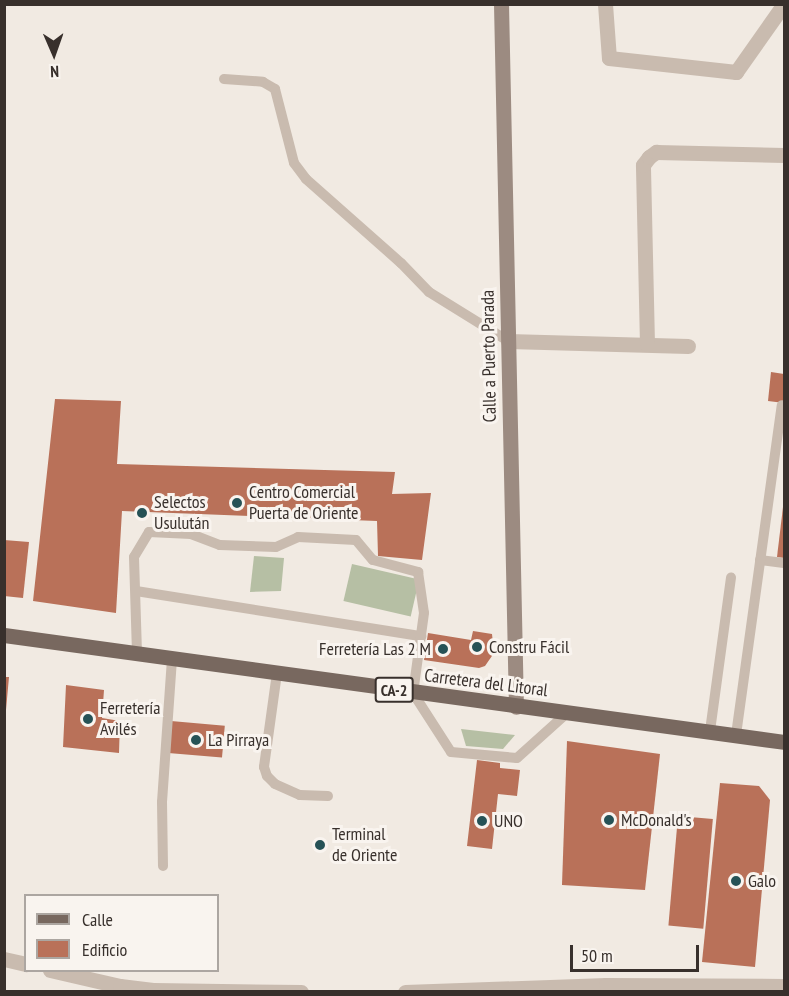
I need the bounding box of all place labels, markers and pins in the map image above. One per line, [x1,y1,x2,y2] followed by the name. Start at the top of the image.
[249,482,359,524] place label: Centro Comercial Puerta de Oriente
[154,492,209,534] place label: Selectos Usulután
[230,496,244,510] marker: Centro Comercial Puerta de Oriente
[135,506,149,520] marker: Selectos Usulután
[489,636,569,658] place label: Constru Fácil
[319,638,431,660] place label: Ferretería Las 2 M
[470,640,484,654] marker: Constru Fácil
[436,642,450,656] marker: Ferretería Las 2 M
[100,698,160,740] place label: Ferretería Avilés
[81,712,95,726] marker: Ferretería Avilés
[208,729,269,751] place label: La Pirraya
[189,733,203,747] marker: La Pirraya
[621,809,692,831] place label: McDonald's
[494,810,523,832] place label: UNO
[602,813,616,827] marker: McDonald's
[475,814,489,828] marker: UNO
[332,824,397,866] place label: Terminal de Oriente
[313,838,327,852] marker: Terminal de Oriente
[748,870,776,892] place label: Galo
[729,874,743,888] marker: Galo

